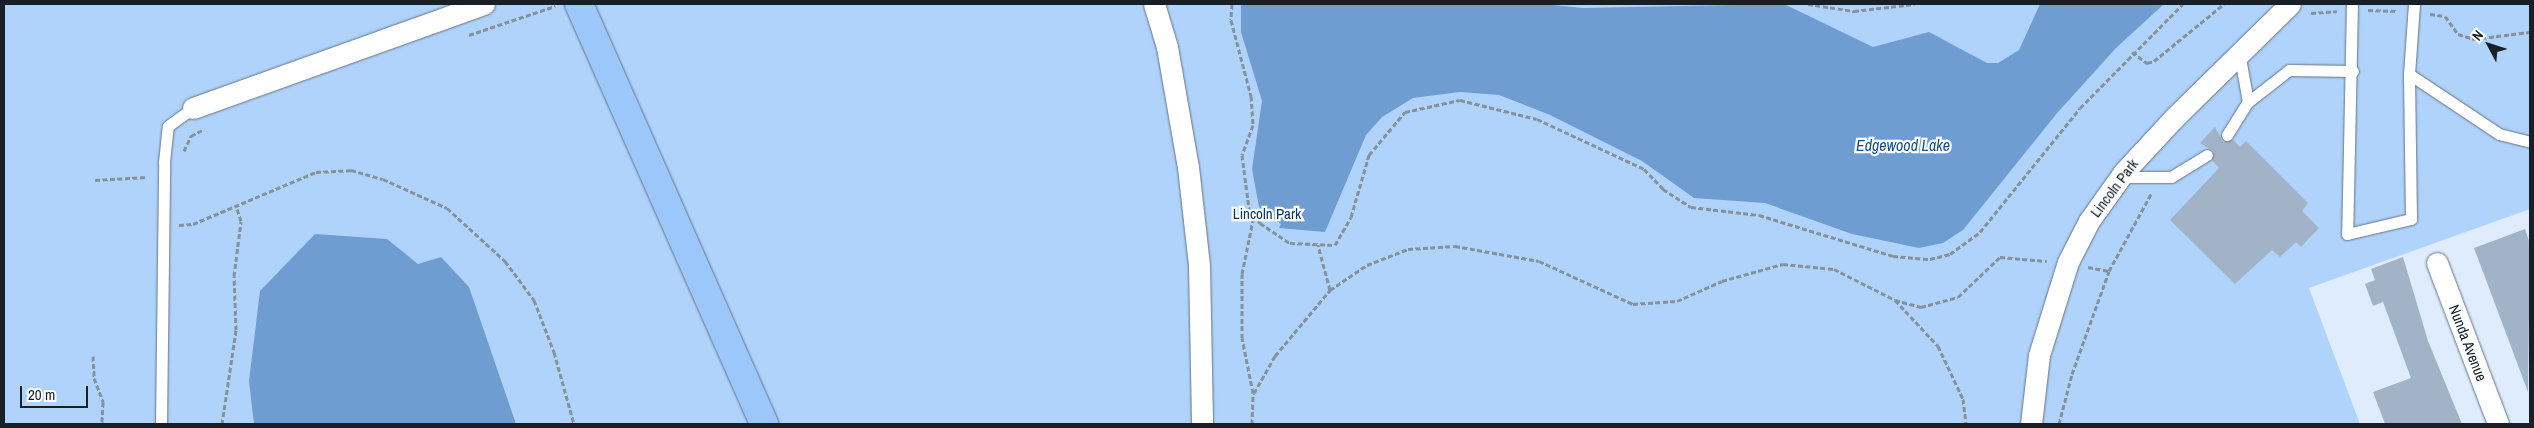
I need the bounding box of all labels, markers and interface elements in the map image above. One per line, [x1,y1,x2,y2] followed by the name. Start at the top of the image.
[2464,20,2514,70] north arrow
[2468,26,2487,44] text: N
[1856,135,1950,155] water label: Edgewood Lake
[2086,155,2142,221] street label: Lincoln Park
[1233,205,1301,223] park label: Lincoln Park
[2445,302,2491,384] street label: Nunda Avenue
[22,376,90,408] scale bar
[28,384,55,405] text: 20 m

